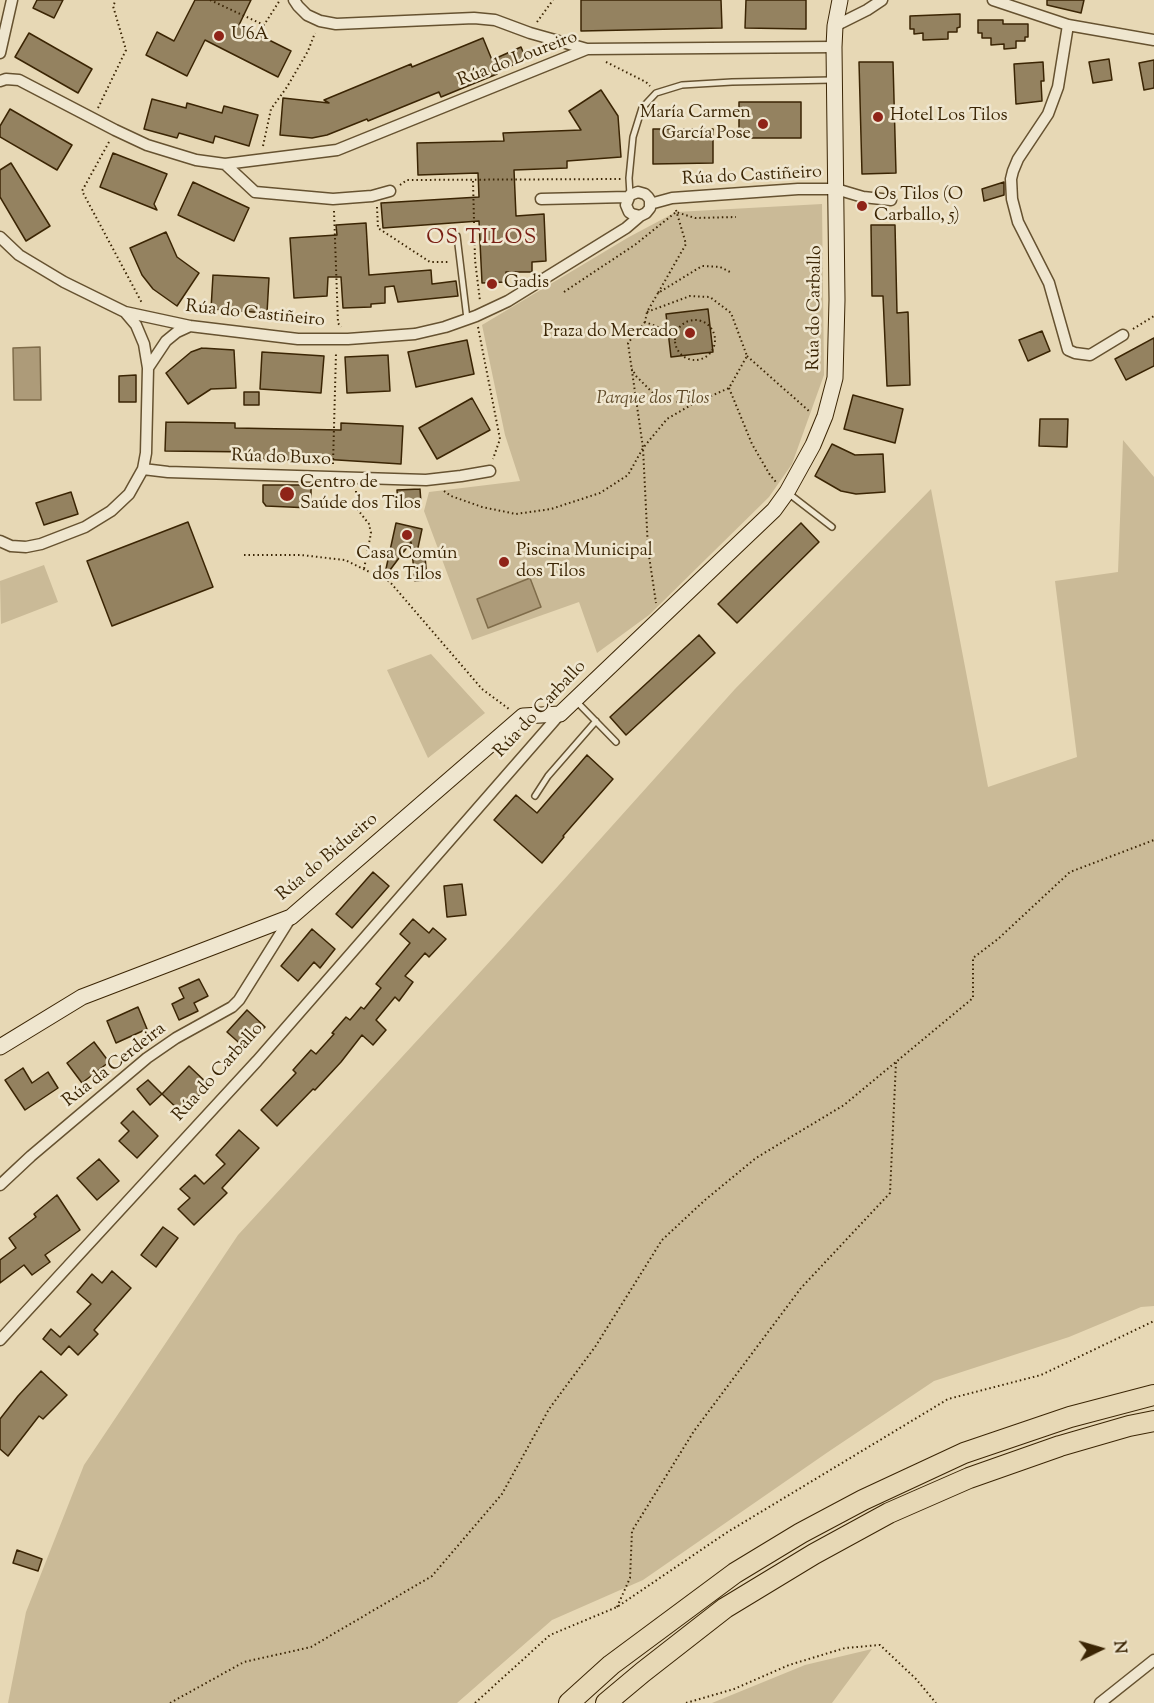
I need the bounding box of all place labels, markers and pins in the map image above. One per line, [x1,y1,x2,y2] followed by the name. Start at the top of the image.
[231,25,269,47] place label: U6A
[212,29,226,43] marker: U6A
[640,103,751,146] place label: María Carmen García Pose
[890,106,1008,128] place label: Hotel Los Tilos
[871,110,885,124] marker: Hotel Los Tilos
[756,117,770,131] marker: María Carmen García Pose
[874,185,963,228] place label: Os Tilos (O Carballo, 5)
[855,199,869,213] marker: Os Tilos (O Carballo, 5)
[504,273,549,295] place label: Gadis
[485,277,499,291] marker: Gadis
[543,322,678,344] place label: Praza do Mercado
[683,326,697,340] marker: Praza do Mercado
[300,473,421,516] place label: Centro de Saúde dos Tilos
[278,485,296,503] marker: Centro de Saúde dos Tilos
[400,528,414,542] marker: Casa Común dos Tilos
[516,541,653,584] place label: Piscina Municipal dos Tilos
[356,544,458,586] place label: Casa Común dos Tilos
[497,555,511,569] marker: Piscina Municipal dos Tilos

